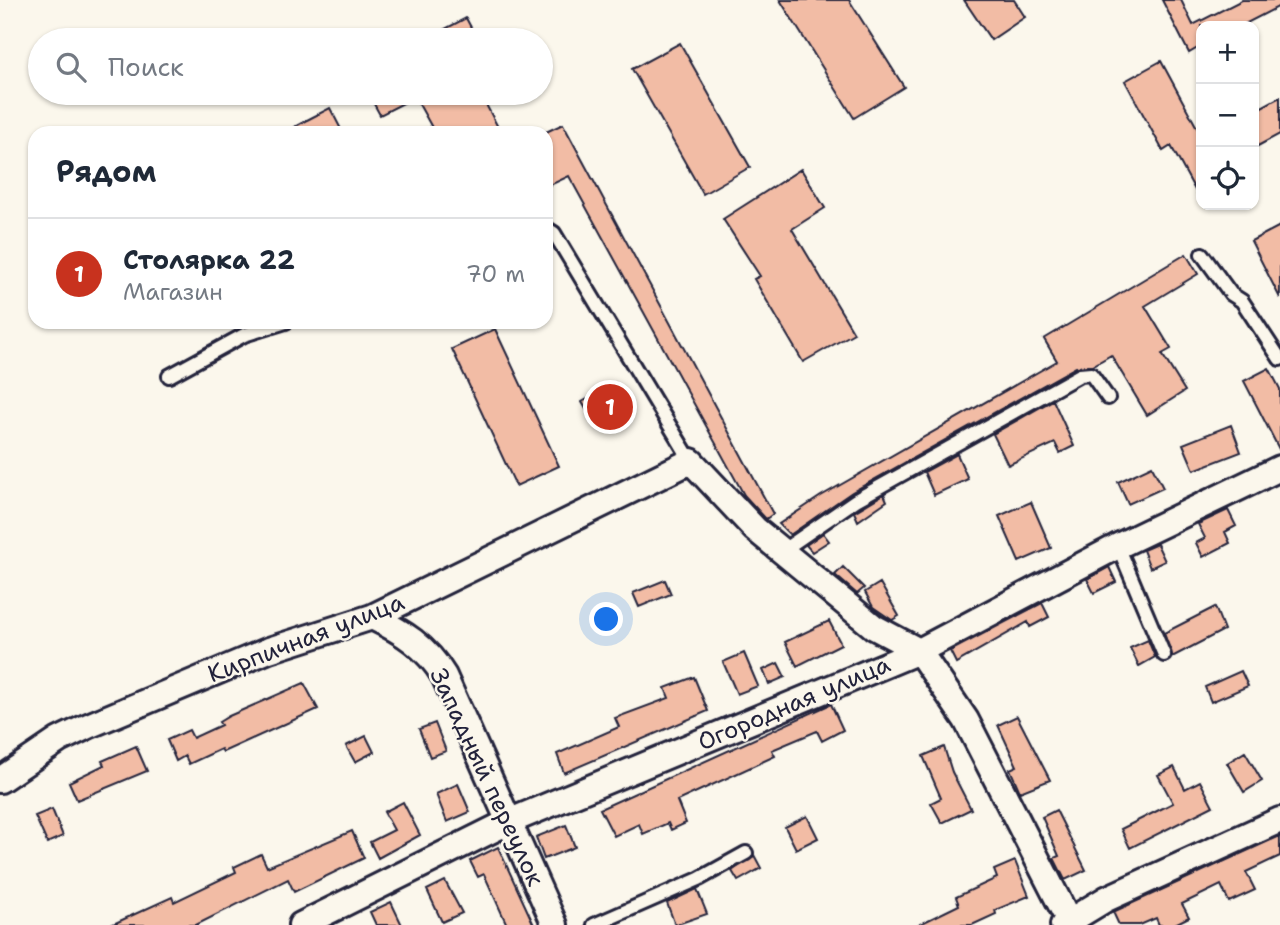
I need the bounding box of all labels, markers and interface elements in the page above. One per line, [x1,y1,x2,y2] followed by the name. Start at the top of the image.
[1196,21,1259,210] map controls
[1196,21,1259,84] button: +
[28,28,553,105] search box
[52,48,90,86] icon: search
[108,49,184,84] text: Поиск
[1196,84,1259,147] button: −
[1196,147,1259,210] button: locate
[56,151,156,192] text: Рядом
[123,242,295,277] text: Столярка 22
[74,259,84,289] text: 1
[466,259,525,289] text: 70 m
[123,277,223,307] text: Магазин
[587,381,633,433] pin: 1
[203,586,409,690] street label: Кирпичная улица
[589,602,623,636] your location
[693,648,895,758] street label: Огородная улица
[422,663,552,891] street label: Западный переулок

